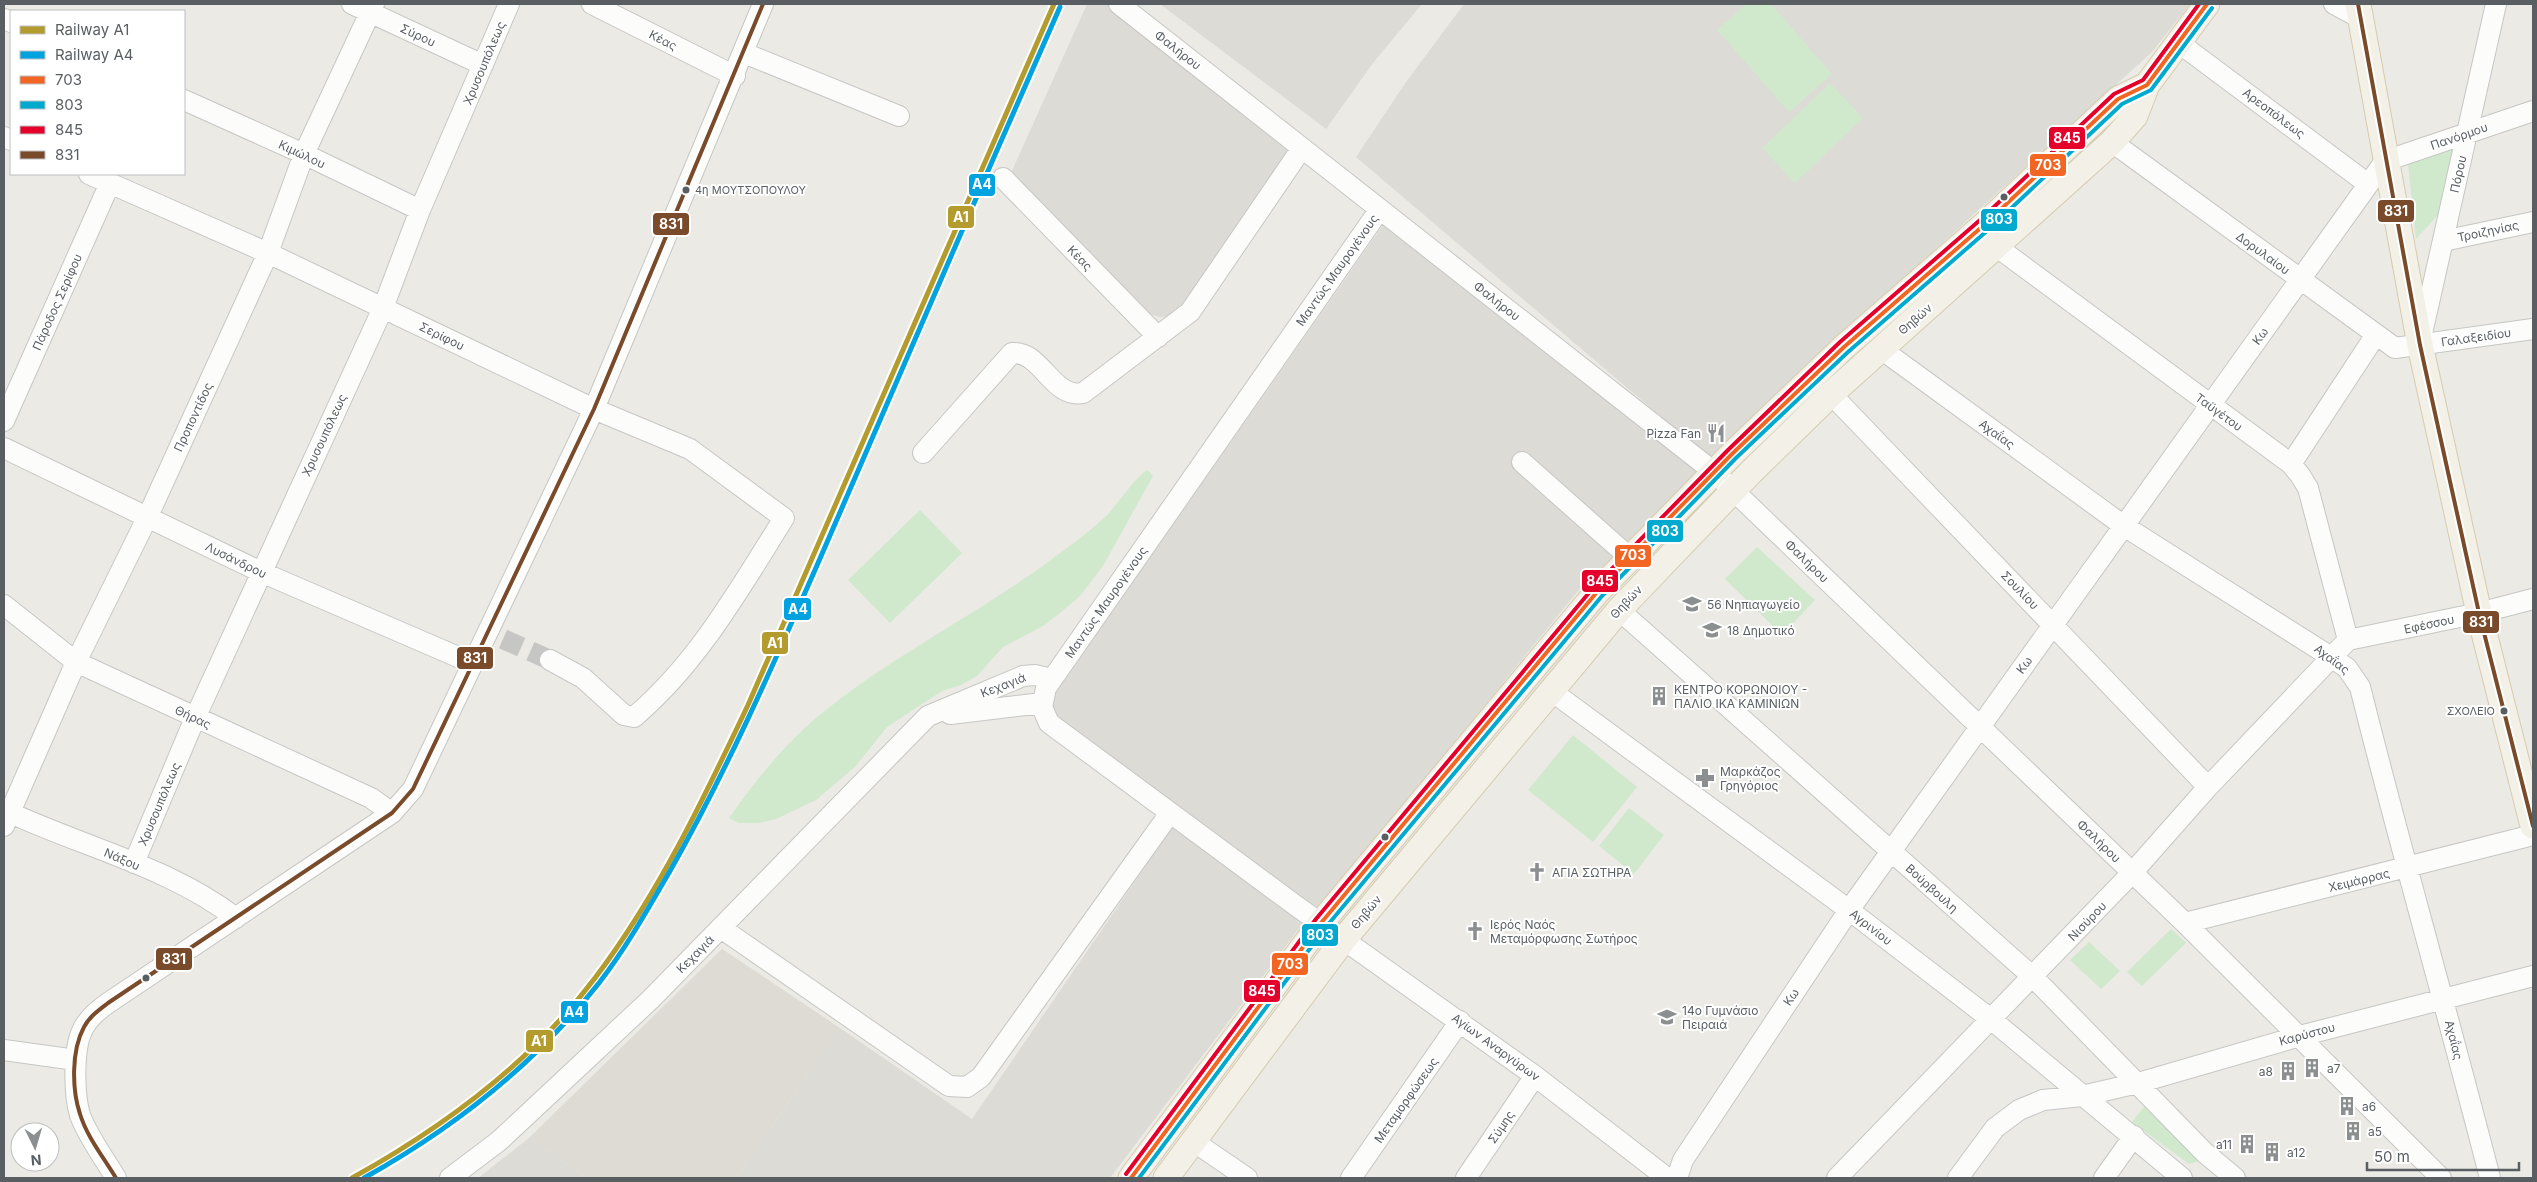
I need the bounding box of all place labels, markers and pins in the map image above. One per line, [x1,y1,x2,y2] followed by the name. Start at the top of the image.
[695,183,807,197] place label: 4η ΜΟΥΤΣΟΠΟΥΛΟΥ
[681,185,691,195] marker: 4η ΜΟΥΤΣΟΠΟΥΛΟΥ
[1999,192,2009,202] unlabelled marker
[1705,422,1727,444] restaurant icon: Pizza Fan
[1646,426,1701,441] place label: Pizza Fan
[1681,593,1703,615] school or university icon: 56 Νηπιαγωγείο
[1707,597,1800,612] place label: 56 Νηπιαγωγείο
[1701,619,1723,641] school or university icon: 18 Δημοτικό
[1727,623,1795,638] place label: 18 Δημοτικό
[1674,682,1807,711] place label: ΚΕΝΤΡΟ ΚΟΡΩΝΟΙΟΥ - ΠΑΛΙΟ ΙΚΑ ΚΑΜΙΝΙΩΝ
[1648,685,1670,707] building icon: ΚΕΝΤΡΟ ΚΟΡΩΝΟΙΟΥ - ΠΑΛΙΟ ΙΚΑ ΚΑΜΙΝΙΩΝ
[2447,704,2495,718] place label: ΣΧΟΛΕΙΟ
[2499,706,2509,716] marker: ΣΧΟΛΕΙΟ
[1720,764,1781,793] place label: Μαρκάζος Γρηγόριος
[1694,767,1716,789] pharmacy icon: Μαρκάζος Γρηγόριος
[1380,832,1390,842] unlabelled marker
[1526,861,1548,883] church icon: ΑΓΙΑ ΣΩΤΗΡΑ
[1552,865,1631,880] place label: ΑΓΙΑ ΣΩΤΗΡΑ
[1490,917,1638,946] place label: Ιερός Ναός Μεταμόρφωσης Σωτήρος
[1464,920,1486,942] church icon: Ιερός Ναός Μεταμόρφωσης Σωτήρος
[141,973,151,983] unlabelled marker
[1682,1003,1758,1032] place label: 14ο Γυμνάσιο Πειραιά
[1656,1006,1678,1028] school or university icon: 14ο Γυμνάσιο Πειραιά
[2301,1057,2323,1079] building icon: a7
[2277,1060,2299,1082] building icon: a8
[2327,1061,2341,1076] place label: a7
[2259,1064,2273,1079] place label: a8
[2336,1095,2358,1117] building icon: a6
[2362,1099,2376,1114] place label: a6
[2342,1120,2364,1142] building icon: a5
[2368,1124,2382,1139] place label: a5
[2236,1133,2258,1155] building icon: a11
[2216,1137,2232,1152] place label: a11
[2261,1141,2283,1163] building icon: a12
[2287,1145,2305,1160] place label: a12

